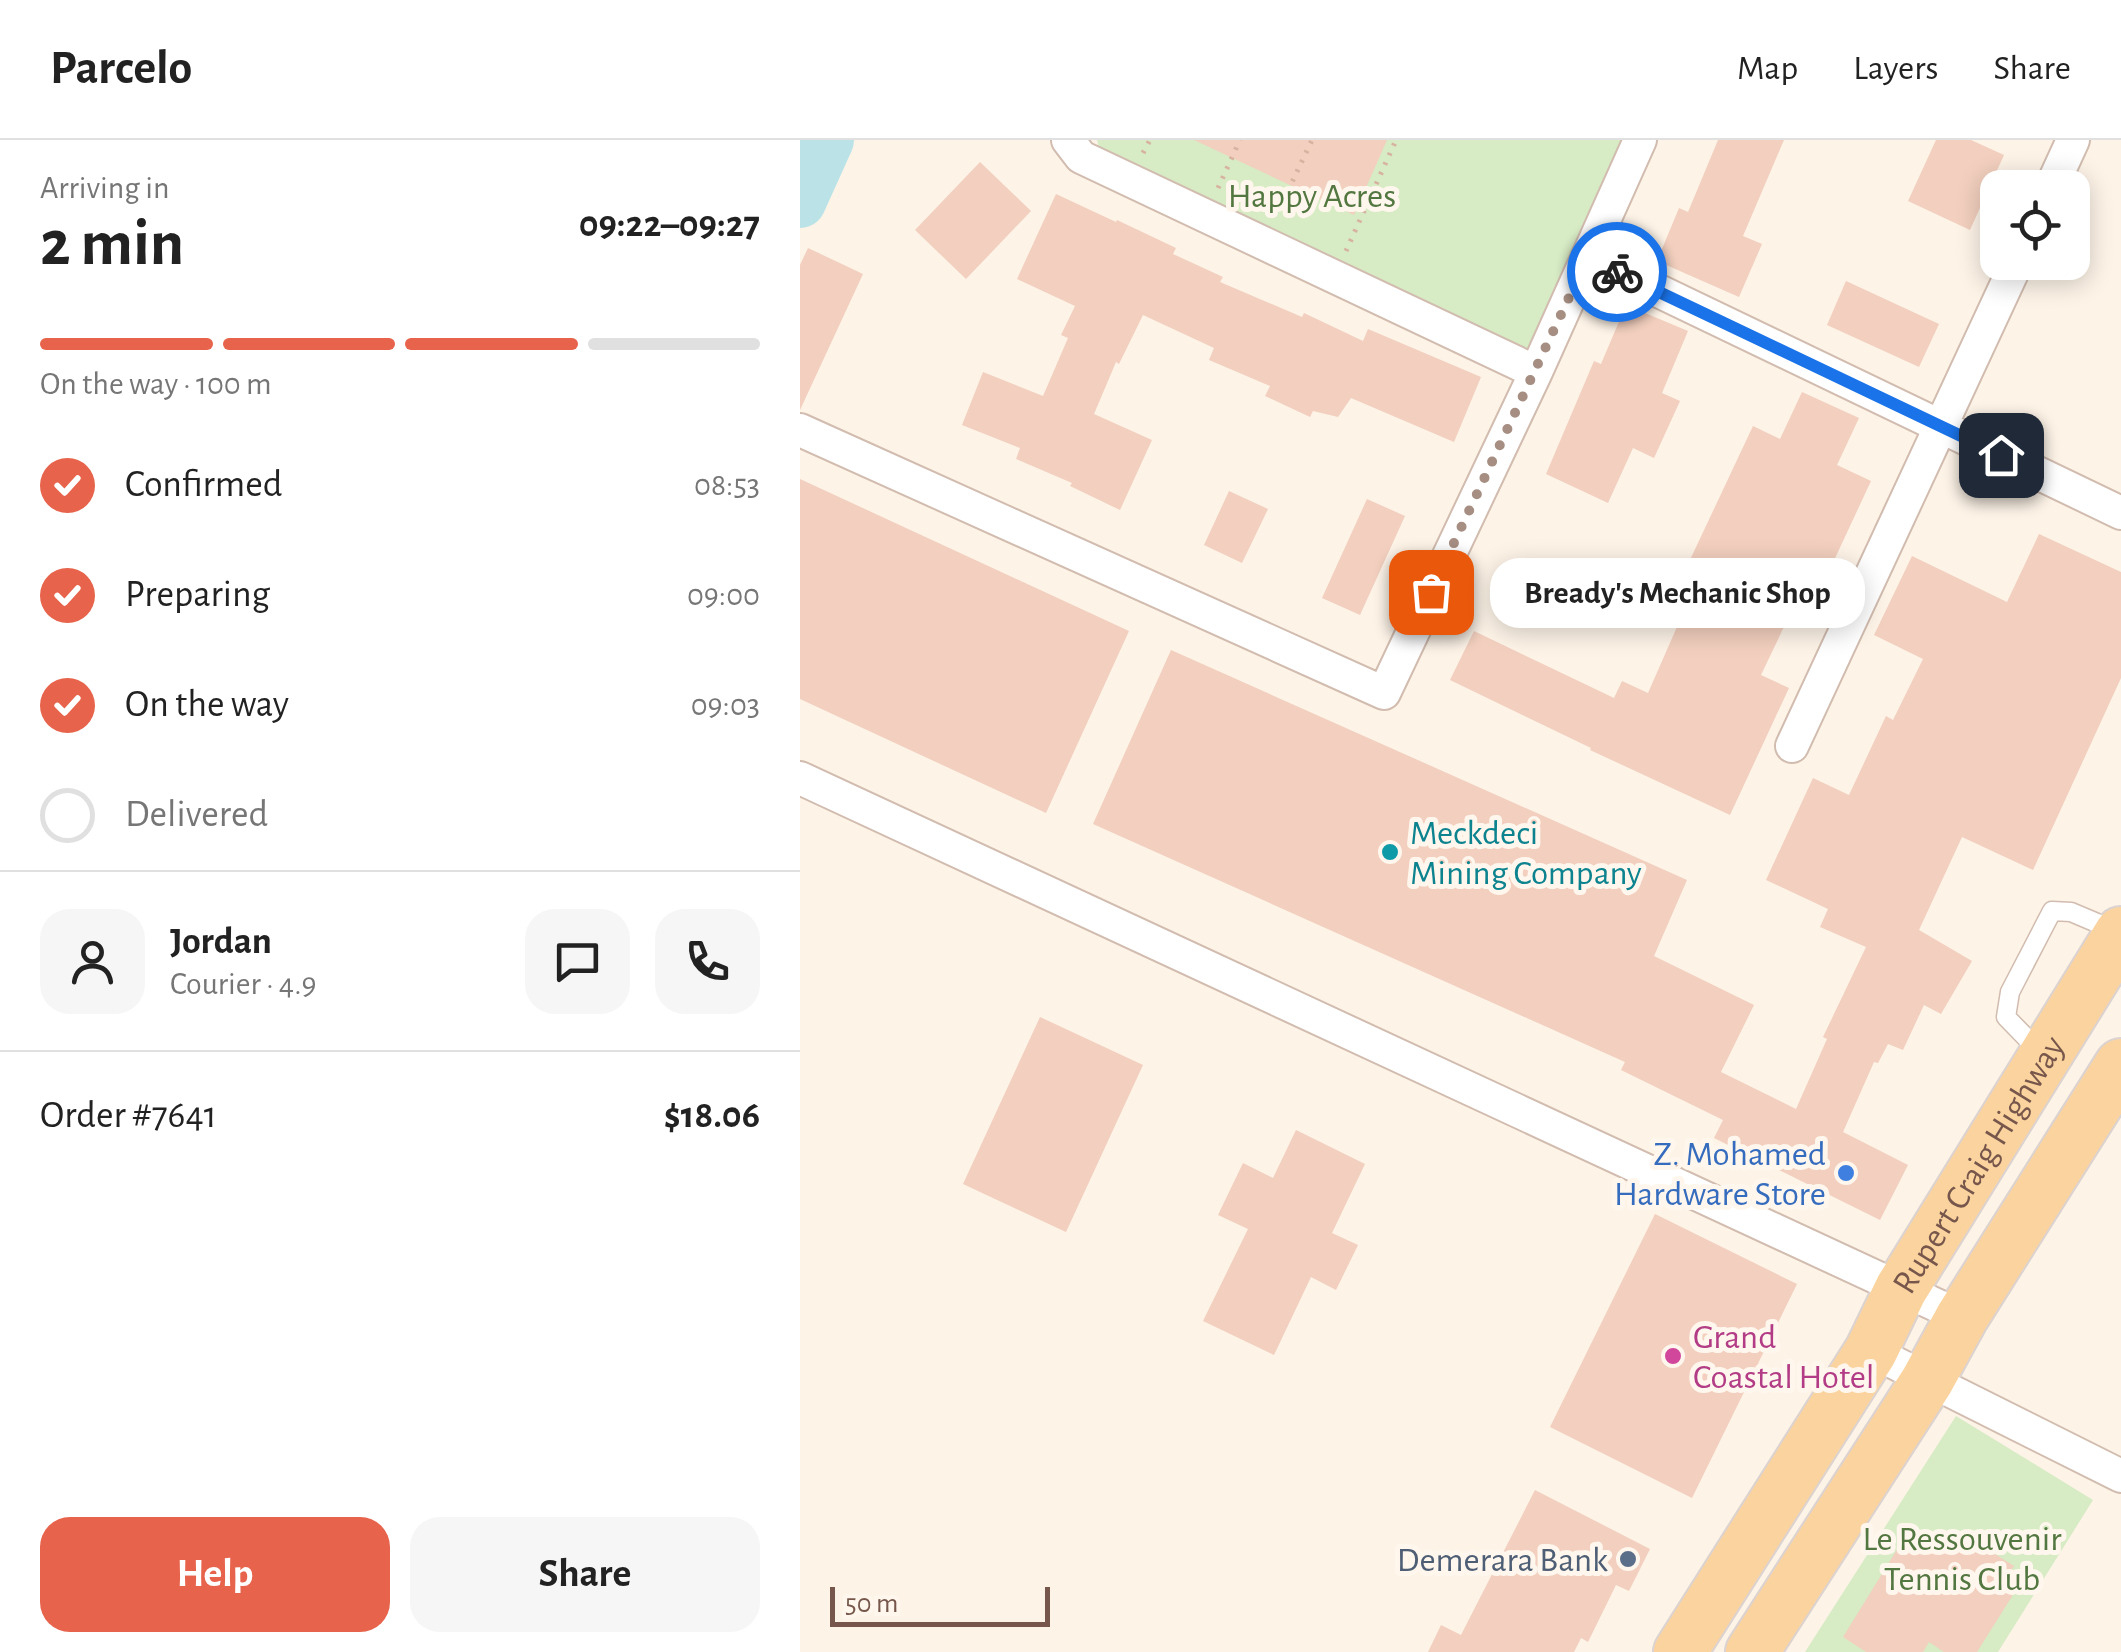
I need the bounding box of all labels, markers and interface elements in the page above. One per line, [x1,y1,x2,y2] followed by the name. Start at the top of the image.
[50,45,192,93] text: Parcelo
[1737,51,1798,86] text: Map
[1853,51,1938,86] text: Layers
[1993,51,2071,86] text: Share
[1980,170,2090,280] map controls
[1980,170,2090,280] button: locate
[40,172,169,204] text: Arriving in
[1228,179,1396,214] park label: Happy Acres
[579,206,760,244] text: 09:22–09:27
[40,212,184,277] text: 2 min
[1567,222,1667,322] courier
[1590,245,1645,300] icon: bike
[40,368,272,400] text: On the way · 100 m
[1959,413,2044,498] pin
[1974,428,2029,483] icon: home
[40,458,95,513] icon: check
[125,466,282,504] text: Confirmed
[694,469,760,501] text: 08:53
[1389,550,1474,635] pin
[1491,557,1866,627] callout: Bready's Mechanic Shop
[1404,565,1459,620] icon: bag
[40,568,95,623] icon: check
[125,576,270,614] text: Preparing
[1524,577,1831,609] text: Bready's Mechanic Shop
[687,579,760,611] text: 09:00
[40,678,95,733] icon: check
[125,686,289,724] text: On the way
[691,689,760,721] text: 09:03
[125,796,268,834] text: Delivered
[1410,816,1642,891] place label: Meckdeci Mining Company
[1379,841,1401,863] marker: Meckdeci Mining Company
[40,909,145,1014] button: person
[525,909,630,1014] button: chat
[655,909,760,1014] button: phone
[170,923,272,961] text: Jordan
[170,968,317,1000] text: Courier · 4.9
[1887,1030,2072,1300] street label: Rupert Craig Highway
[40,1097,217,1135] text: Order #7641
[664,1097,760,1135] text: $18.06
[1614,1137,1826,1212] place label: Z. Mohamed Hardware Store
[1835,1162,1857,1184] marker: Z. Mohamed Hardware Store
[1693,1320,1874,1395] place label: Grand Coastal Hotel
[1662,1345,1684,1367] marker: Grand Coastal Hotel
[40,1517,390,1632] button: Help
[410,1517,760,1632] button: Share
[1862,1522,2062,1597] park label: Le Ressouvenir Tennis Club
[1397,1543,1608,1578] place label: Demerara Bank
[1617,1548,1639,1570] marker: Demerara Bank
[830,1582,1050,1626] scale bar
[845,1590,899,1618] text: 50 m

